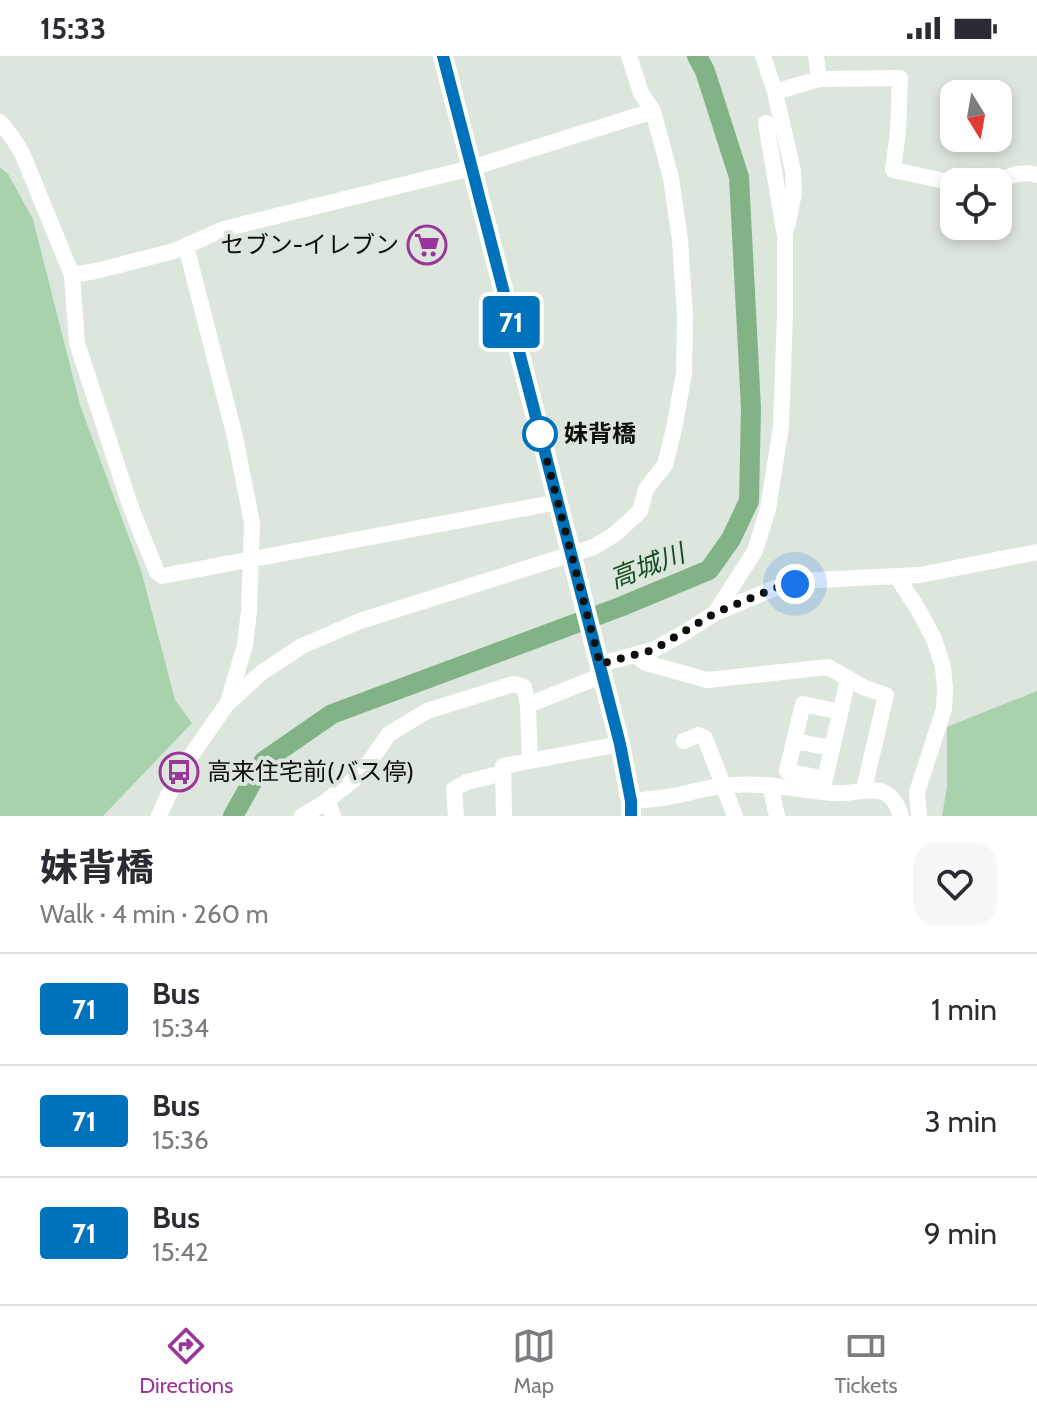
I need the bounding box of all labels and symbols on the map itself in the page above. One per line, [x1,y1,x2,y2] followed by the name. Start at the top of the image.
[940,80,1012,152] north arrow
[406,224,448,266] supermarket icon: セブン-イレブン
[221,230,399,259] place label: セブン-イレブン
[475,296,547,348] line badge: 71
[523,417,557,451] marker: 妹背橋
[564,419,636,448] place label: 妹背橋
[605,536,692,595] water label: 高城川
[775,564,815,604] your location
[158,751,200,793] bus stop icon: 高来住宅前(バス停)
[207,757,414,786] place label: 高来住宅前(バス停)

